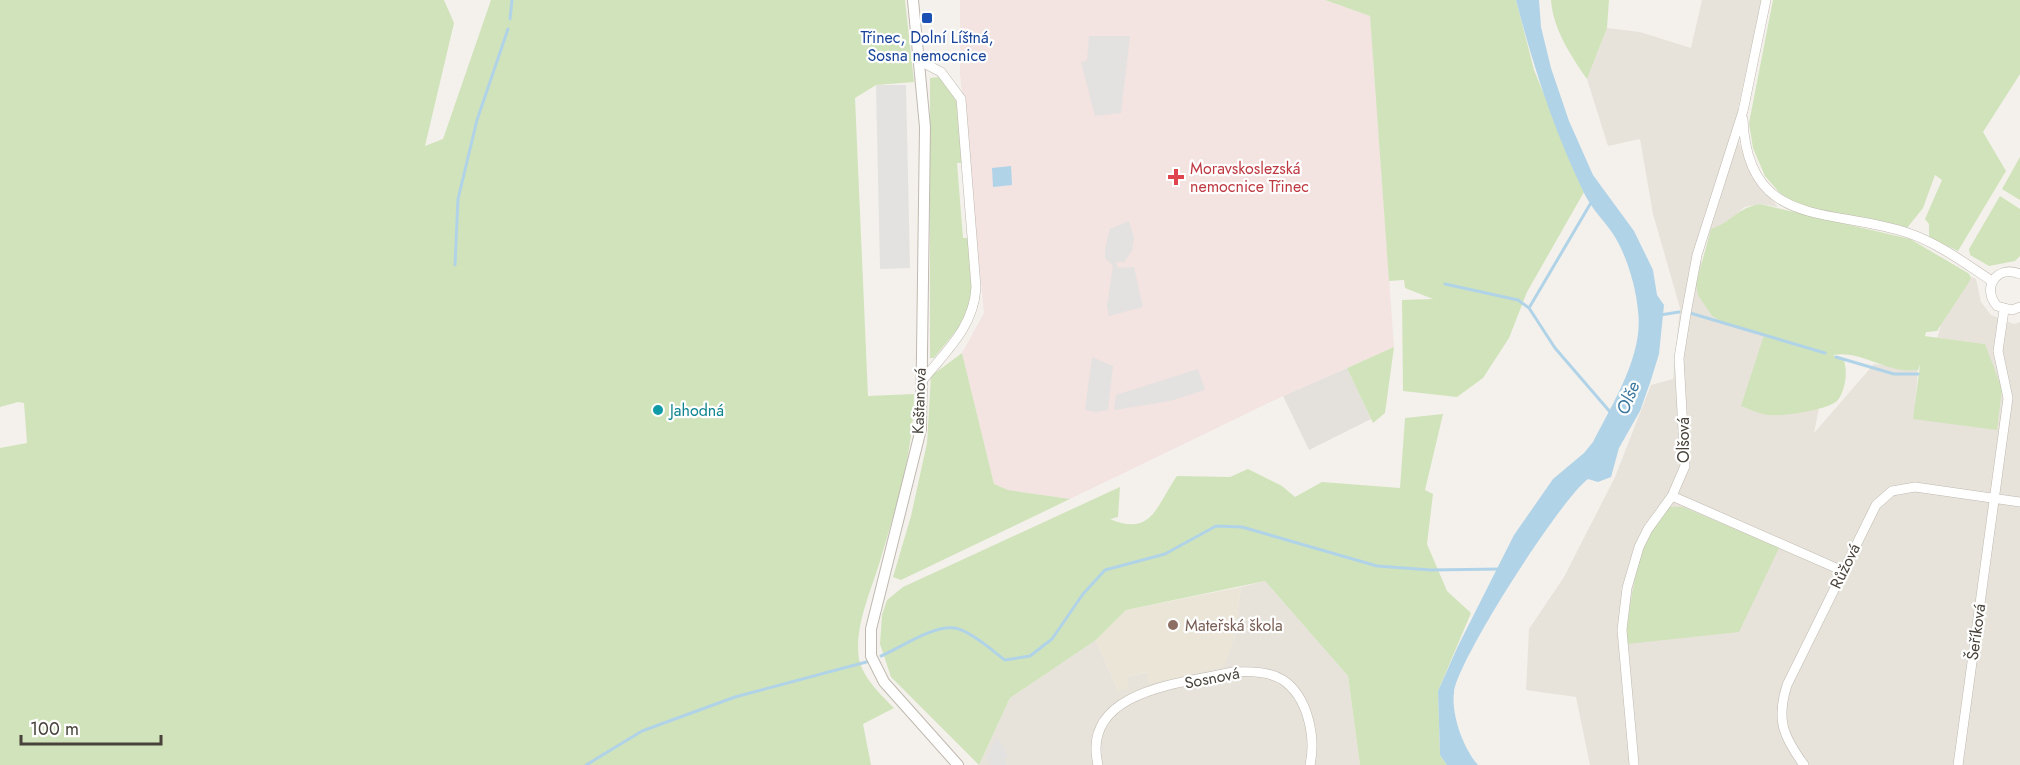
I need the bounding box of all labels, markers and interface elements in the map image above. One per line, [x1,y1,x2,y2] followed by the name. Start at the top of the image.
[920,11,934,25] marker: Třinec, Dolní Líštná, Sosna nemocnice
[860,26,994,67] place label: Třinec, Dolní Líštná, Sosna nemocnice
[1190,157,1309,198] place label: Moravskoslezská nemocnice Třinec
[1167,168,1185,186] marker: Moravskoslezská nemocnice Třinec
[906,367,932,435] street label: Kaštanová
[1610,377,1646,419] water label: Olše
[668,399,724,422] place label: Jahodná
[651,403,665,417] marker: Jahodná
[1672,417,1695,463] street label: Olšová
[1824,539,1866,593] street label: Růžová
[1961,602,1991,662] street label: Šeříková
[1185,614,1283,637] place label: Mateřská škola
[1166,618,1180,632] marker: Mateřská škola
[1182,661,1242,695] street label: Sosnová
[21,708,160,746] scale bar
[30,716,79,742] text: 100 m

